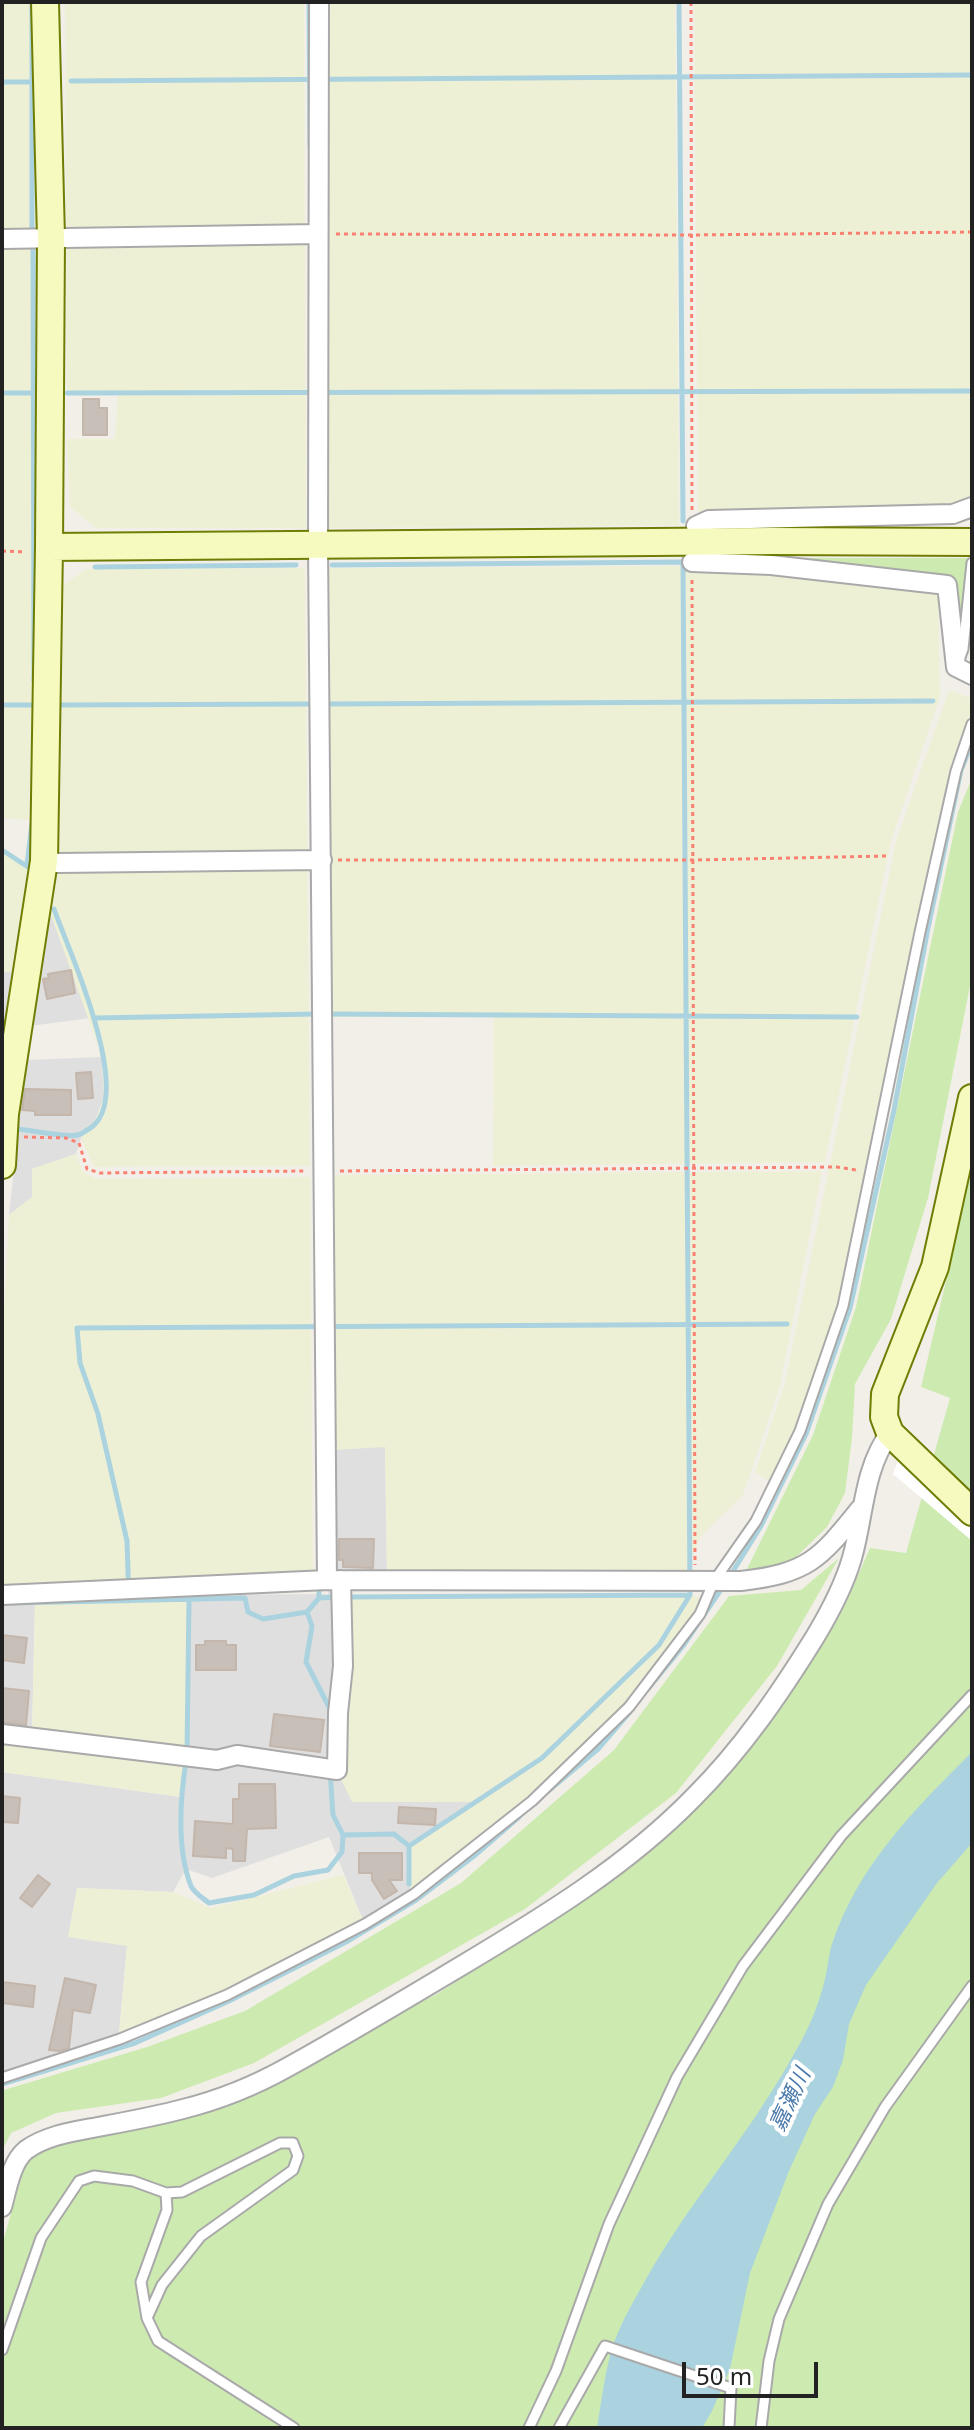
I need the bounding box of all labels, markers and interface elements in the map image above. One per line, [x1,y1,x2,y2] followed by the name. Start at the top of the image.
[765,2065,817,2135] water label: 嘉瀬川
[686,2346,822,2396] scale bar
[696,2359,752,2392] text: 50 m

